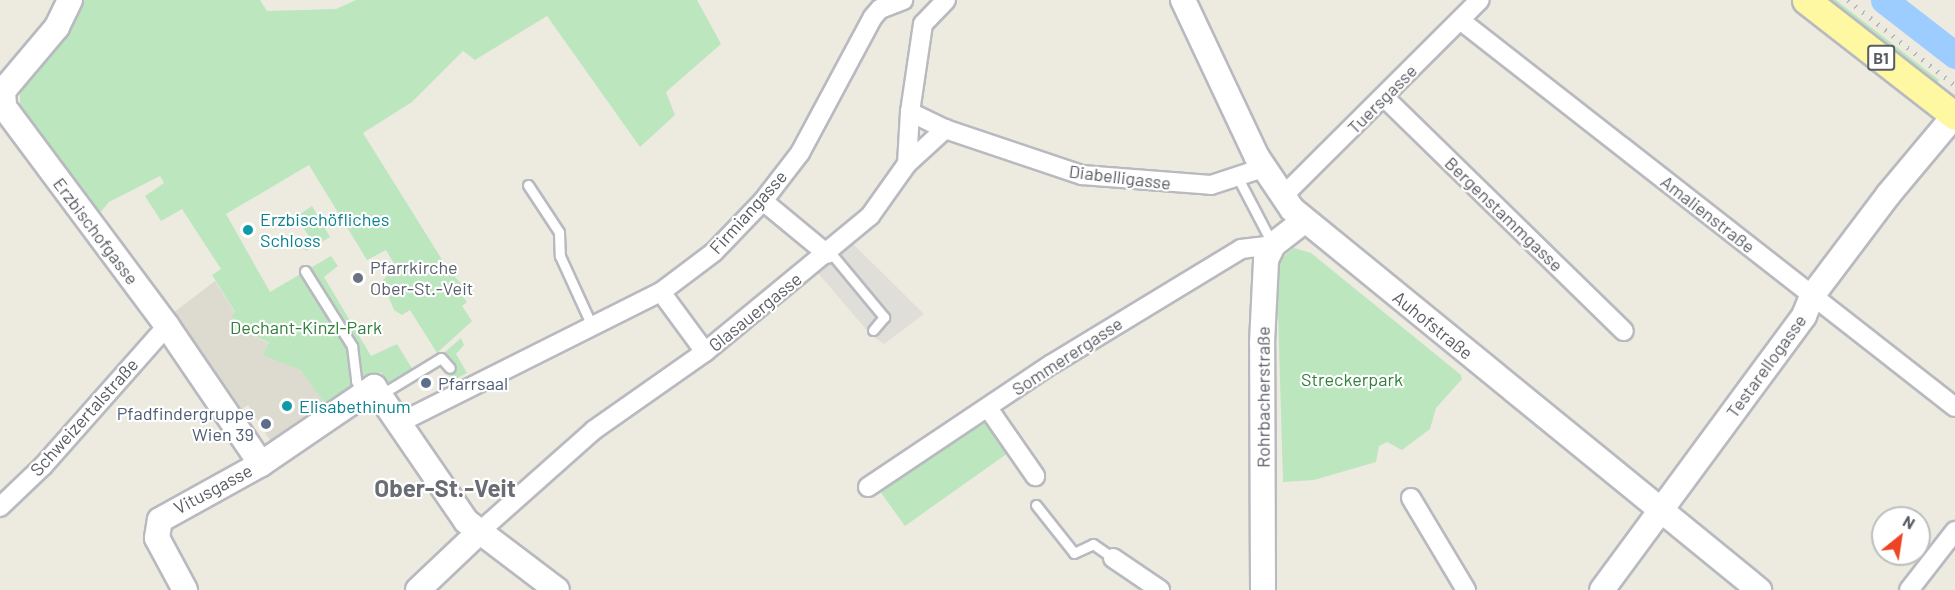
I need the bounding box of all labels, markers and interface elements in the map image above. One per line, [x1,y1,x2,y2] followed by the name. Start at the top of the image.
[1866,45,1896,71] road number: B1
[1343,60,1421,138] street label: Tuersgasse
[1440,152,1568,276] street label: Bergenstammgasse
[1068,160,1172,194] street label: Diabelligasse
[705,166,791,258] street label: Firmiangasse
[1657,171,1759,257] street label: Amalienstraße
[49,173,143,289] street label: Erzbischofgasse
[260,209,389,252] place label: Erzbischöfliches Schloss
[241,223,255,237] marker: Erzbischöfliches Schloss
[370,257,473,300] place label: Pfarrkirche Ober-St.-Veit
[704,268,806,356] street label: Glasauergasse
[351,271,365,285] marker: Pfarrkirche Ober-St.-Veit
[1389,286,1477,364] street label: Auhofstraße
[1721,310,1811,422] street label: Testarellogasse
[1008,312,1126,400] street label: Sommerergasse
[230,316,382,338] park label: Dechant-Kinzl-Park
[1252,326,1274,468] street label: Rohrbacherstraße
[25,354,143,480] street label: Schweizertalstraße
[1301,368,1403,390] park label: Streckerpark
[438,372,508,394] place label: Pfarrsaal
[419,376,433,390] marker: Pfarrsaal
[299,395,411,417] place label: Elisabethinum
[280,399,294,413] marker: Elisabethinum
[117,403,254,446] place label: Pfadfindergruppe Wien 39
[259,417,273,431] marker: Pfadfindergruppe Wien 39
[170,459,256,519] street label: Vitusgasse
[374,474,516,502] district label: Ober-St.-Veit
[1871,506,1931,566] north arrow
[1900,511,1919,533] text: N

